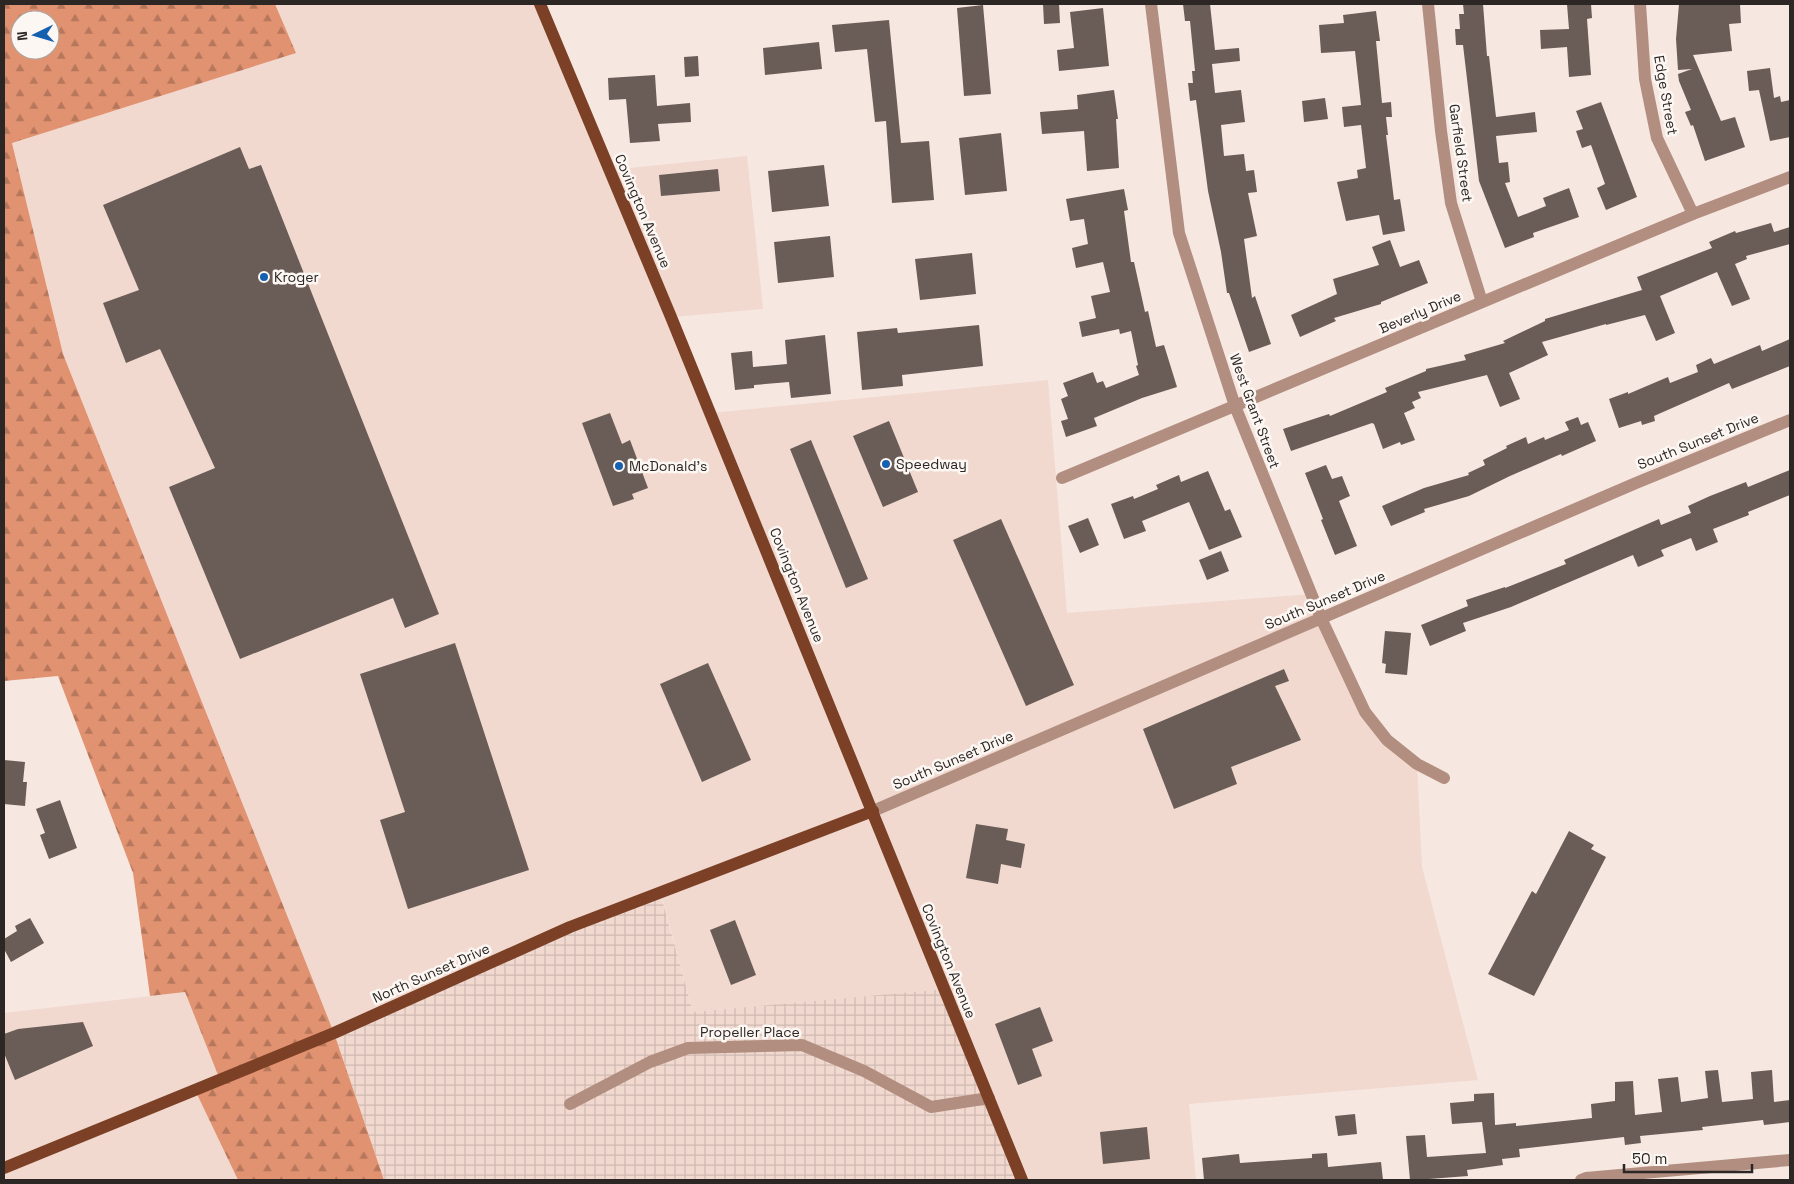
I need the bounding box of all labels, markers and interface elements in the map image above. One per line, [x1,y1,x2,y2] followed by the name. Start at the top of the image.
[10,10,60,60] north arrow
[13,31,31,42] text: N
[1650,54,1682,136] street label: Edge Street
[1445,103,1477,203] street label: Garfield Street
[611,151,675,271] street label: Covington Avenue
[274,268,319,286] place label: Kroger
[258,271,270,283] marker: Kroger
[1376,287,1464,337] street label: Beverly Drive
[1226,351,1284,471] street label: West Grant Street
[1635,408,1761,474] street label: South Sunset Drive
[896,455,967,473] place label: Speedway
[629,457,707,475] place label: McDonald's
[880,458,892,470] marker: Speedway
[613,460,625,472] marker: McDonald's
[766,525,828,645] street label: Covington Avenue
[1262,566,1388,634] street label: South Sunset Drive
[890,726,1016,794] street label: South Sunset Drive
[918,901,980,1021] street label: Covington Avenue
[370,939,492,1007] street label: North Sunset Drive
[700,1023,800,1041] street label: Propeller Place
[1624,1142,1752,1174] scale bar
[1632,1149,1667,1168] text: 50 m

